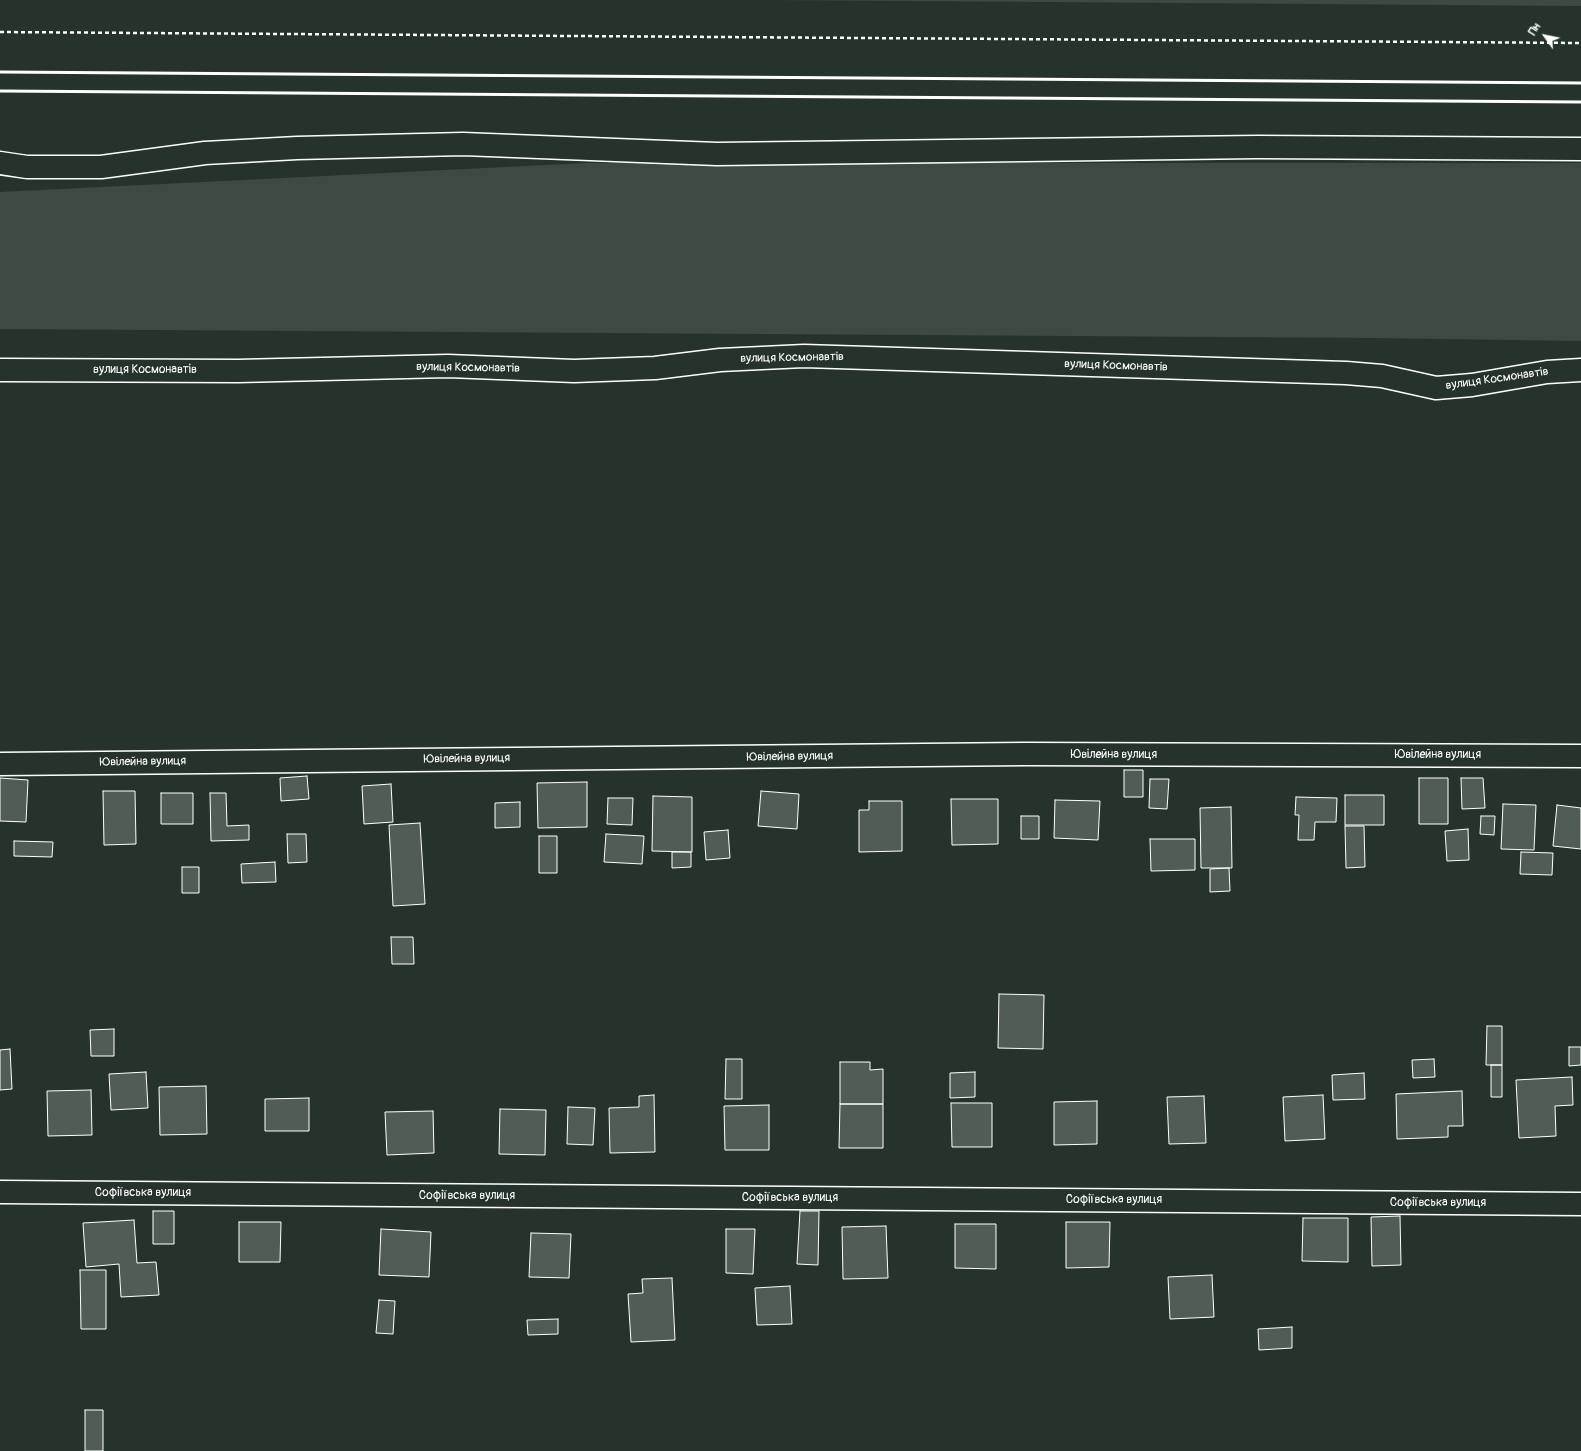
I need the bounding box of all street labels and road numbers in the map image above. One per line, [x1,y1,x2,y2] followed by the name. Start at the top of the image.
[740,350,844,366] street label: вулиця Космонавтів
[1064,357,1168,375] street label: вулиця Космонавтів
[416,360,520,376] street label: вулиця Космонавтів
[93,363,197,377] street label: вулиця Космонавтів
[1445,365,1549,393] street label: вулиця Космонавтів
[1071,748,1157,762] street label: Ювілейна вулиця
[1395,748,1481,762] street label: Ювілейна вулиця
[747,749,833,765] street label: Ювілейна вулиця
[424,751,510,767] street label: Ювілейна вулиця
[100,754,186,770] street label: Ювілейна вулиця
[95,1186,191,1200] street label: Софіївська вулиця
[419,1189,515,1203] street label: Софіївська вулиця
[742,1191,838,1205] street label: Софіївська вулиця
[1066,1193,1162,1207] street label: Софіївська вулиця
[1390,1196,1486,1210] street label: Софіївська вулиця

